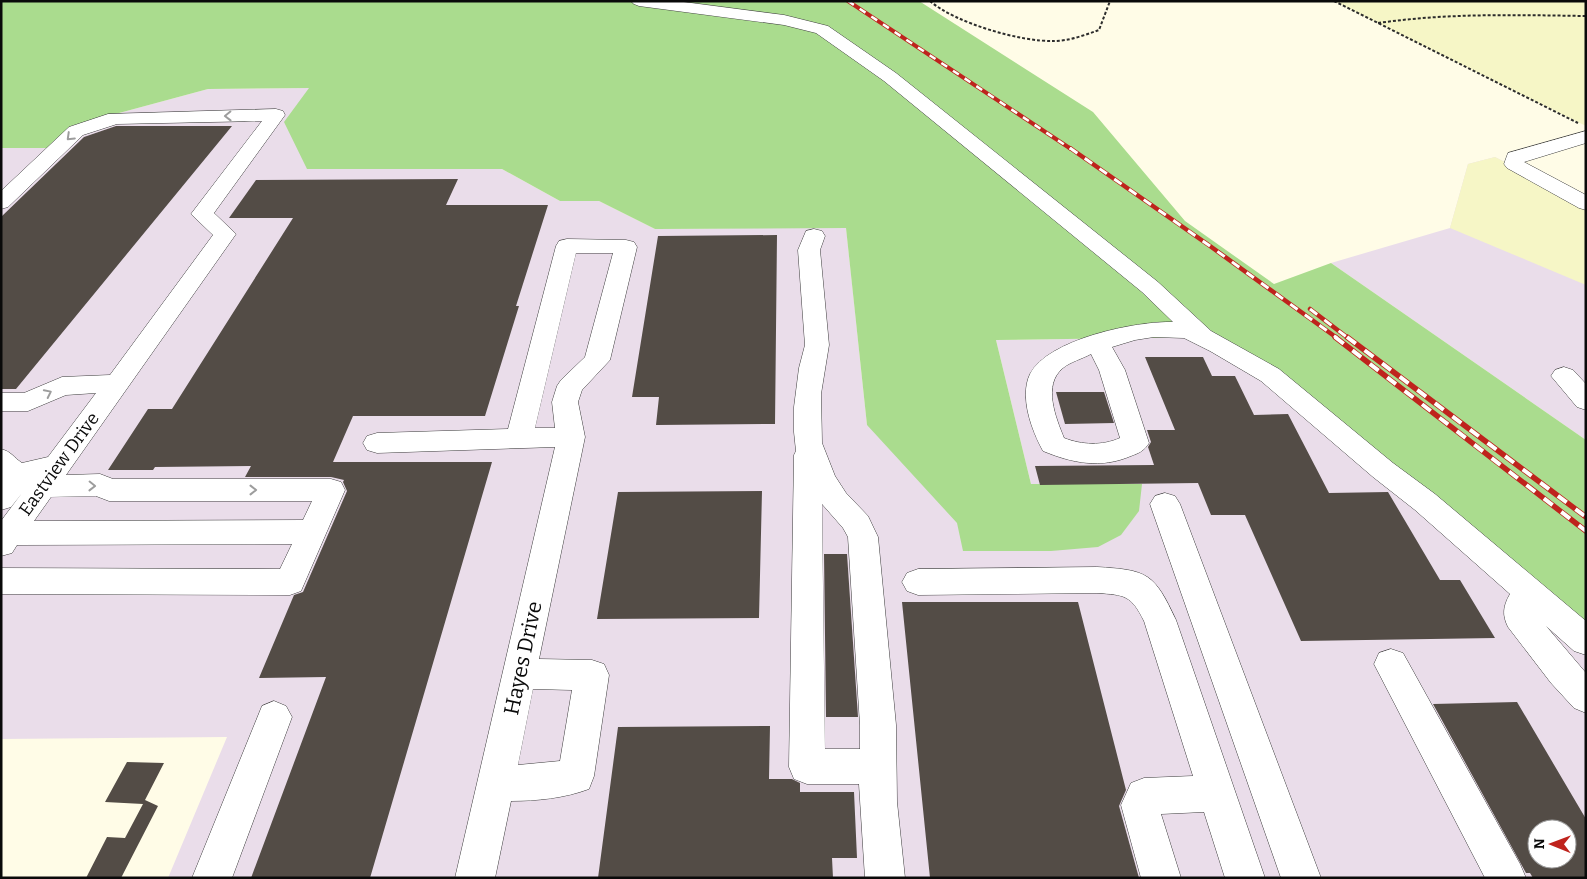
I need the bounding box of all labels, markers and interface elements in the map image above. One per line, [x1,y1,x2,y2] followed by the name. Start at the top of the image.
[223,110,231,121] one-way arrow
[66,131,75,140] one-way arrow
[43,389,52,399] one-way arrow
[14,408,104,520] street label: Eastview Drive
[88,481,96,491] one-way arrow
[250,485,257,495] one-way arrow
[498,599,548,717] street label: Hayes Drive
[1527,819,1577,869] north arrow
[1531,838,1548,849] text: N

